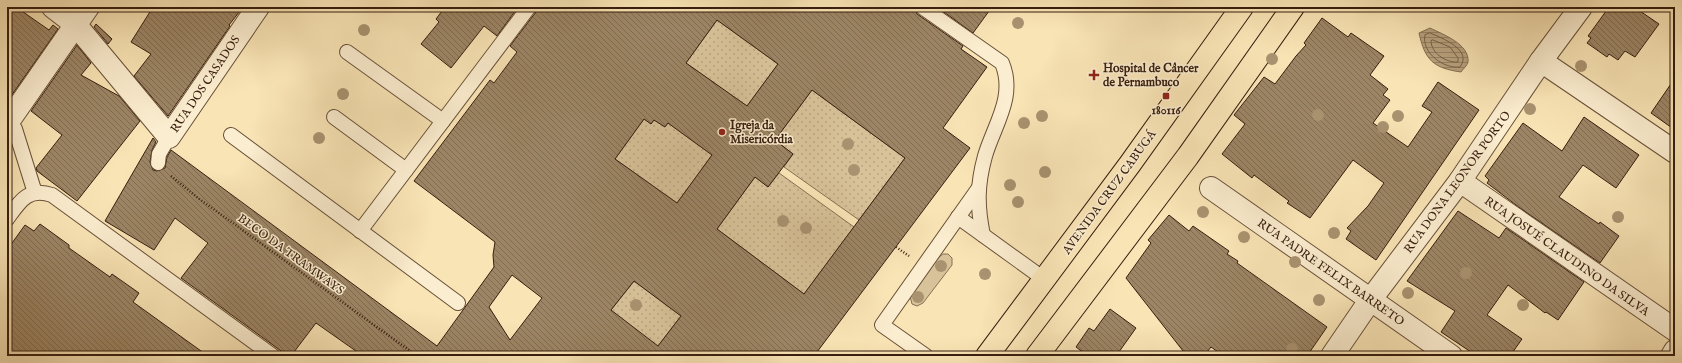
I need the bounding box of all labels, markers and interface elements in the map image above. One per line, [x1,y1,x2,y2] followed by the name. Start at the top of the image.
[167,33,244,136] street label: RUA DOS CASADOS
[1103,61,1199,90] place label: Hospital de Câncer de Pernambuco
[1088,69,1100,81] marker: Hospital de Câncer de Pernambuco
[1161,91,1171,101] marker: 180116
[1152,103,1181,118] place label: 180116
[1401,108,1514,256] street label: RUA DONA LEONOR PORTO
[730,118,793,147] place label: Igreja da Misericórdia
[1058,126,1160,258] street label: AVENIDA CRUZ CABUGÁ
[717,127,727,137] marker: Igreja da Misericórdia
[1481,193,1654,321] street label: RUA JOSUÉ CLAUDINO DA SILVA
[235,211,347,298] street label: BECO DA TRAMWAYS
[1254,216,1407,329] street label: RUA PADRE FELIX BARRETO

